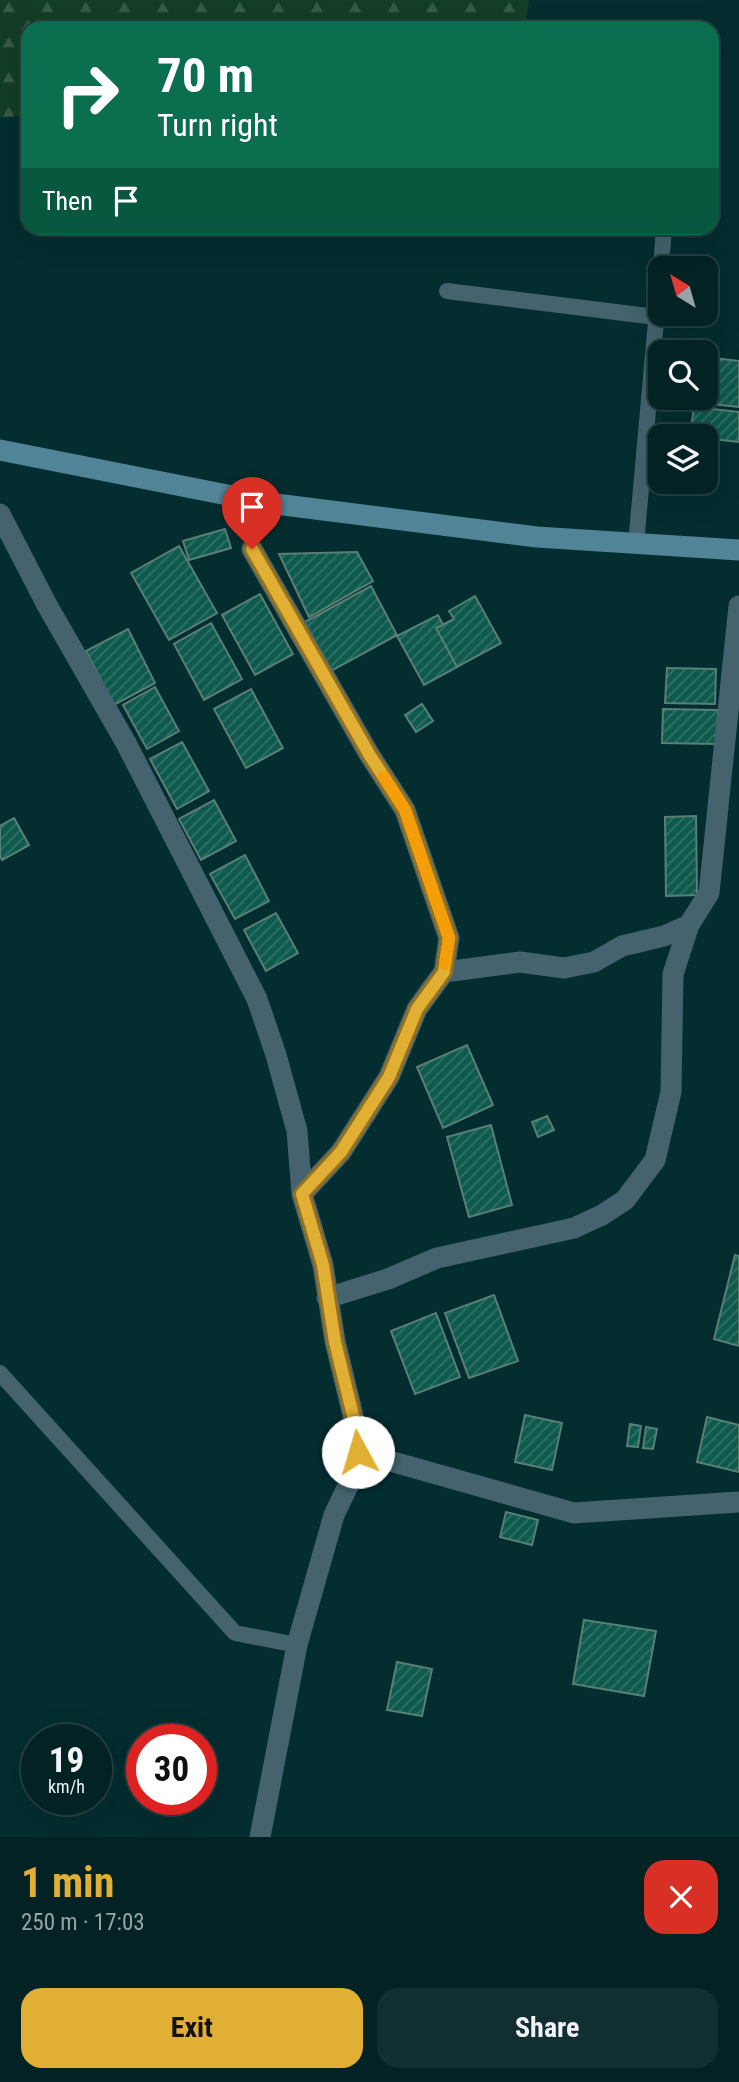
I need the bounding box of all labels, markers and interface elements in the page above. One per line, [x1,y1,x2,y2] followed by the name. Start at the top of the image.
[157,47,254,104] text: 70 m
[42,49,133,140] icon: right
[157,106,278,144] text: Turn right
[107,182,145,220] icon: arrive
[42,186,93,216] text: Then
[648,256,718,326] north arrow
[648,256,718,494] map controls
[648,340,718,410] button: search
[648,424,718,494] button: layers
[222,477,282,549] pin
[233,488,271,526] icon: arrive
[321,1415,395,1489] position arrow
[126,1724,217,1815] speed limit sign: 30
[49,1740,84,1781] text: 19
[48,1776,85,1797] text: km/h
[21,1858,114,1907] text: 1 min
[644,1860,718,1934] button: close
[21,1909,145,1936] text: 250 m · 17:03
[21,1988,363,2068] button: Exit
[377,1988,718,2068] button: Share

